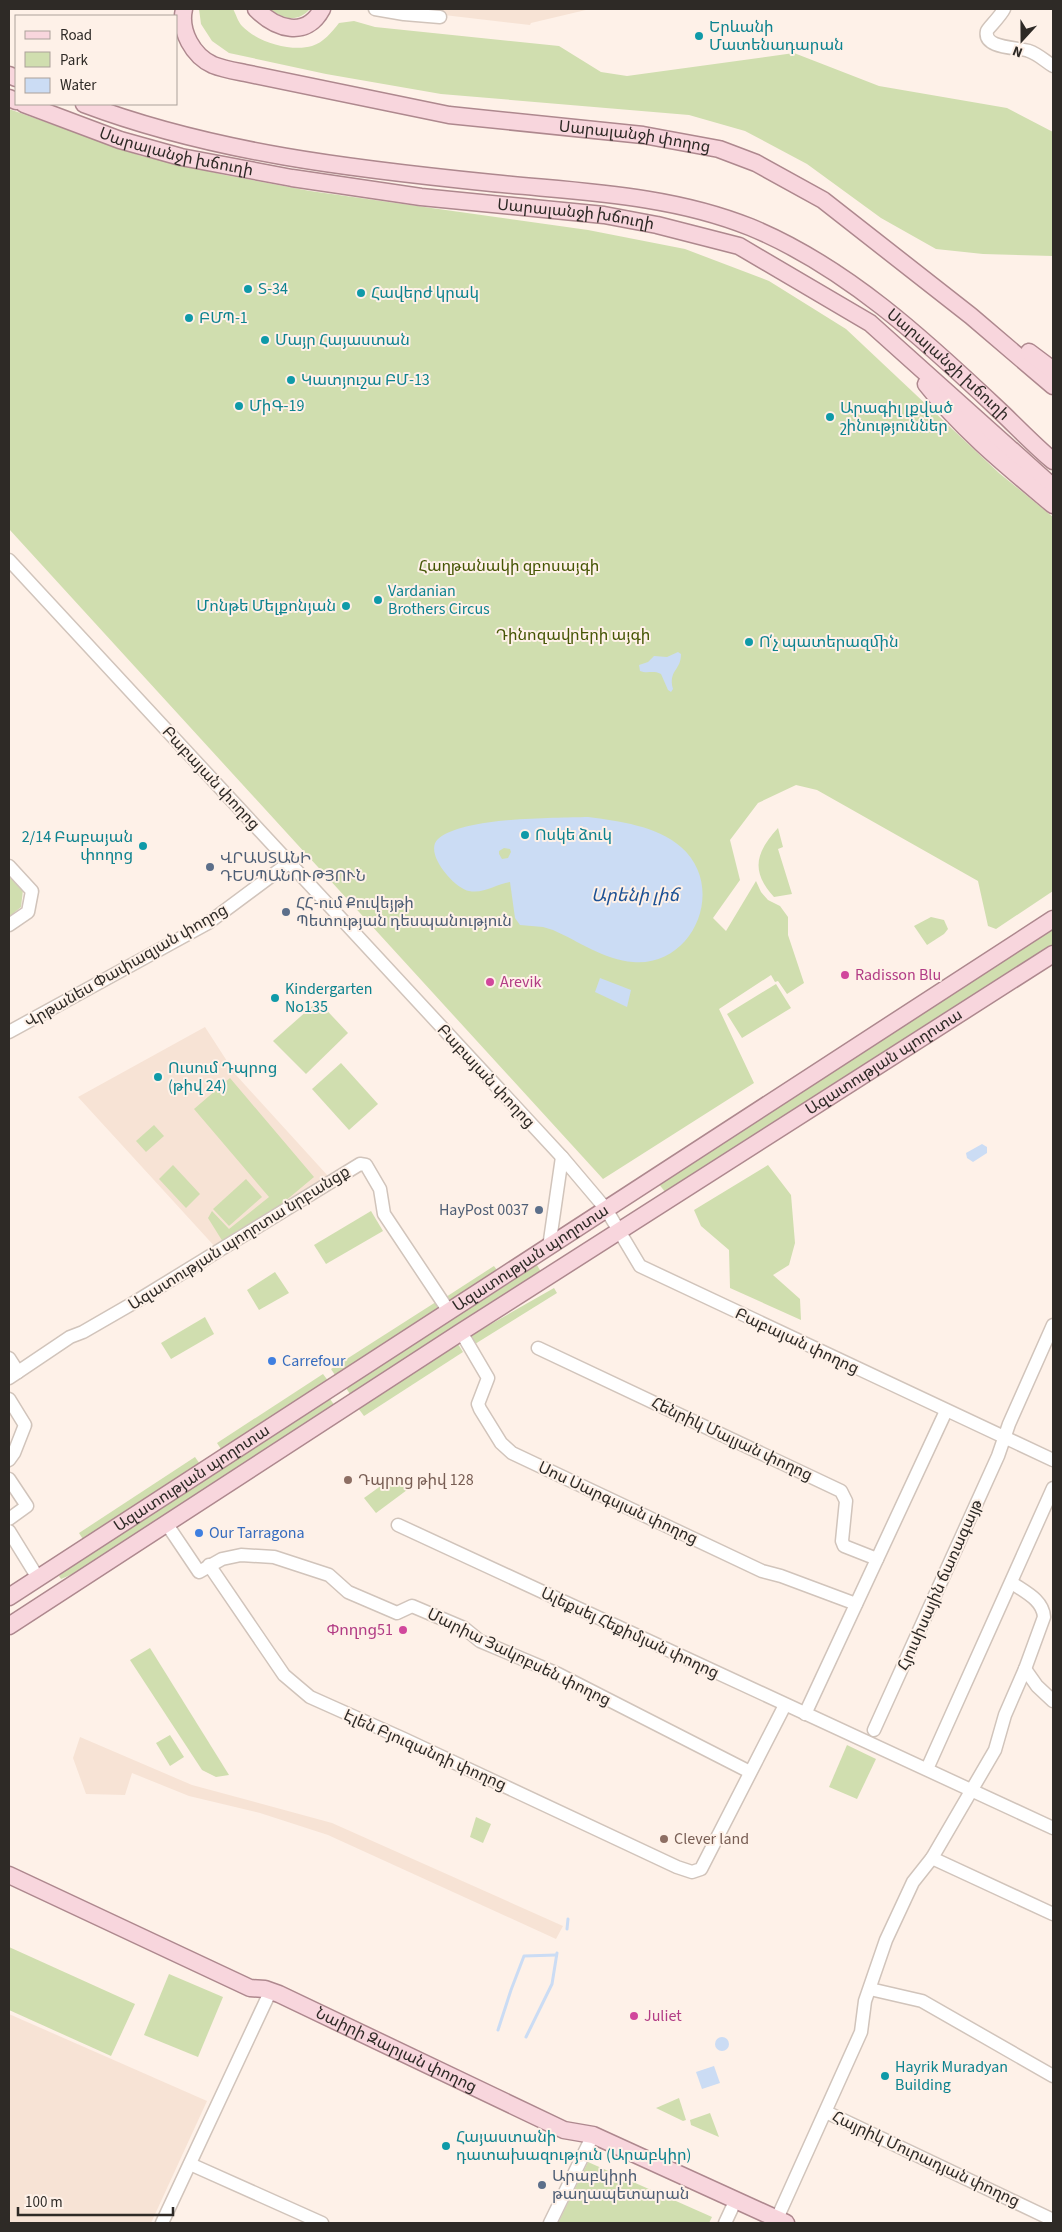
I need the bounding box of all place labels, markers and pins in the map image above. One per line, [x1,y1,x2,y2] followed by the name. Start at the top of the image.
[709,16,844,56] place label: Երևանի Մատենադարան
[693,30,705,42] marker: Երևանի Մատենադարան
[258,278,288,300] place label: Տ-34
[371,282,479,304] place label: Հավերժ կրակ
[242,283,254,295] marker: Տ-34
[355,287,367,299] marker: Հավերժ կրակ
[199,307,248,329] place label: ԲՄՊ-1
[183,312,195,324] marker: ԲՄՊ-1
[275,329,410,351] place label: Մայր Հայաստան
[259,334,271,346] marker: Մայր Հայաստան
[301,369,430,391] place label: Կատյուշա ԲՄ-13
[285,374,297,386] marker: Կատյուշա ԲՄ-13
[249,395,304,417] place label: ՄիԳ-19
[840,397,953,437] place label: Արագիլ լքված շինություններ
[233,400,245,412] marker: ՄիԳ-19
[824,411,836,423] marker: Արագիլ լքված շինություններ
[388,580,490,620] place label: Vardanian Brothers Circus
[372,594,384,606] marker: Vardanian Brothers Circus
[196,595,336,617] place label: Մոնթե Մելքոնյան
[340,600,352,612] marker: Մոնթե Մելքոնյան
[759,631,899,653] place label: Ո՛չ պատերազմին
[743,636,755,648] marker: Ո՛չ պատերազմին
[535,824,612,846] place label: Ոսկե ձուկ
[22,826,133,866] place label: 2/14 Բաբայան փողոց
[519,829,531,841] marker: Ոսկե ձուկ
[137,840,149,852] marker: 2/14 Բաբայան փողոց
[220,847,366,887] place label: ՎՐԱՍՏԱՆԻ ԴԵՍՊԱՆՈՒԹՅՈՒՆ
[204,861,216,873] marker: ՎՐԱՍՏԱՆԻ ԴԵՍՊԱՆՈՒԹՅՈՒՆ
[296,892,512,932] place label: ՀՀ-ում Քուվեյթի Պետության դեսպանություն
[280,906,292,918] marker: ՀՀ-ում Քուվեյթի Պետության դեսպանություն
[855,964,941,986] place label: Radisson Blu
[839,969,851,981] marker: Radisson Blu
[500,971,542,993] place label: Arevik
[484,976,496,988] marker: Arevik
[285,978,372,1018] place label: Kindergarten No135
[269,992,281,1004] marker: Kindergarten No135
[168,1057,277,1097] place label: Ուսում Դպրոց (թիվ 24)
[152,1071,164,1083] marker: Ուսում Դպրոց (թիվ 24)
[439,1199,529,1221] place label: HayPost 0037
[533,1204,545,1216] marker: HayPost 0037
[282,1350,346,1372] place label: Carrefour
[266,1355,278,1367] marker: Carrefour
[358,1469,474,1491] place label: Դպրոց թիվ 128
[342,1474,354,1486] marker: Դպրոց թիվ 128
[209,1522,305,1544] place label: Our Tarragona
[193,1527,205,1539] marker: Our Tarragona
[326,1619,393,1641] place label: Փողոց51
[397,1624,409,1636] marker: Փողոց51
[674,1828,749,1850] place label: Clever land
[658,1833,670,1845] marker: Clever land
[644,2005,682,2027] place label: Juliet
[628,2010,640,2022] marker: Juliet
[895,2056,1008,2096] place label: Hayrik Muradyan Building
[879,2070,891,2082] marker: Hayrik Muradyan Building
[456,2126,691,2166] place label: Հայաստանի դատախազություն (Արաբկիր)
[440,2140,452,2152] marker: Հայաստանի դատախազություն (Արաբկիր)
[552,2165,689,2205] place label: Արաբկիրի թաղապետարան
[536,2179,548,2191] marker: Արաբկիրի թաղապետարան

